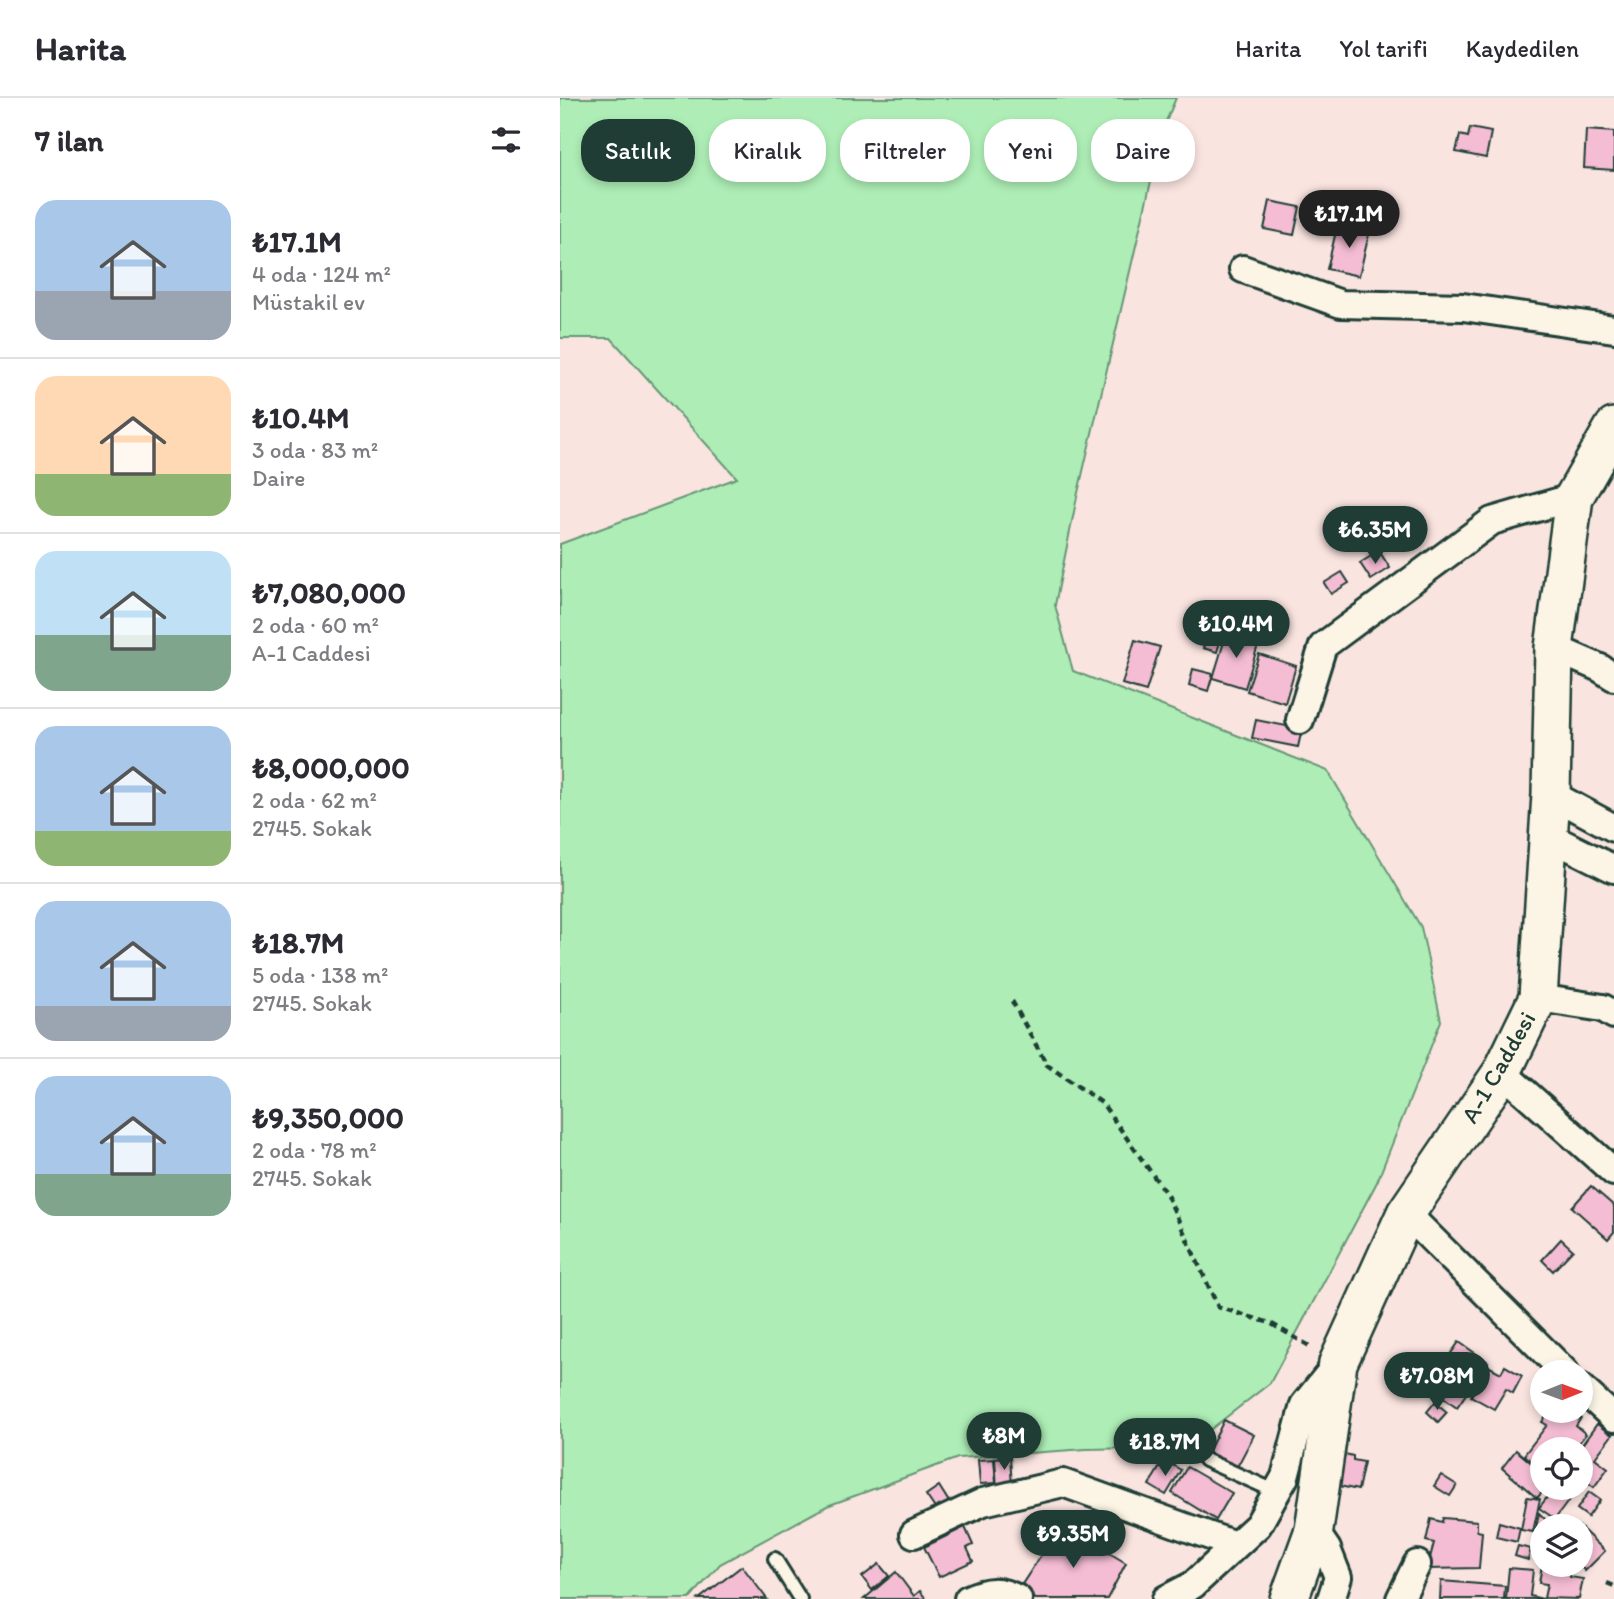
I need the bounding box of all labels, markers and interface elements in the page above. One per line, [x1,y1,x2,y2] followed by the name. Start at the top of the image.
[35,29,126,68] text: Harita
[1235,34,1301,63] text: Harita
[1339,34,1428,63] text: Yol tarifi
[1466,34,1579,63] text: Kaydedilen
[581,119,695,182] chip: Satılık
[709,119,826,182] chip: Kiralık
[840,119,970,182] chip: Filtreler
[984,119,1077,182] chip: Yeni
[1091,119,1195,182] chip: Daire
[487,121,525,159] icon: filters
[35,122,104,159] text: 7 ilan
[1292,190,1406,250] pin: ₺17.1M
[1315,199,1383,227] text: ₺17.1M
[252,223,342,260] text: ₺17.1M
[91,228,175,312] icon: home
[252,260,391,288] text: 4 oda · 124 m²
[252,288,365,316] text: Müstakil ev
[252,399,350,436] text: ₺10.4M
[91,404,175,488] icon: home
[252,436,378,464] text: 3 oda · 83 m²
[252,464,305,492] text: Daire
[1318,506,1432,566] pin: ₺6.35M
[1339,515,1411,543] text: ₺6.35M
[252,574,406,611] text: ₺7,080,000
[91,579,175,663] icon: home
[1179,601,1293,660] pin: ₺10.4M
[1199,609,1273,637] text: ₺10.4M
[252,611,379,639] text: 2 oda · 60 m²
[252,639,371,667] text: A-1 Caddesi
[252,749,410,786] text: ₺8,000,000
[91,754,175,838] icon: home
[252,786,377,814] text: 2 oda · 62 m²
[252,814,372,842] text: 2745. Sokak
[252,924,344,961] text: ₺18.7M
[91,929,175,1013] icon: home
[252,961,388,989] text: 5 oda · 138 m²
[252,989,372,1017] text: 2745. Sokak
[1454,1006,1542,1128] street label: A-1 Caddesi
[252,1099,404,1136] text: ₺9,350,000
[91,1104,175,1188] icon: home
[252,1136,377,1164] text: 2 oda · 78 m²
[252,1164,372,1192] text: 2745. Sokak
[1380,1352,1494,1412] pin: ₺7.08M
[1530,1360,1592,1423] north arrow
[1530,1360,1593,1577] map controls
[1400,1361,1474,1389] text: ₺7.08M
[970,1412,1038,1472] pin: ₺8M
[1108,1418,1222,1478] pin: ₺18.7M
[982,1421,1026,1449] text: ₺8M
[1130,1427,1200,1455] text: ₺18.7M
[1530,1437,1593,1500] button: locate
[1016,1510,1130,1570] pin: ₺9.35M
[1530,1514,1593,1577] button: layers
[1037,1519,1109,1547] text: ₺9.35M

